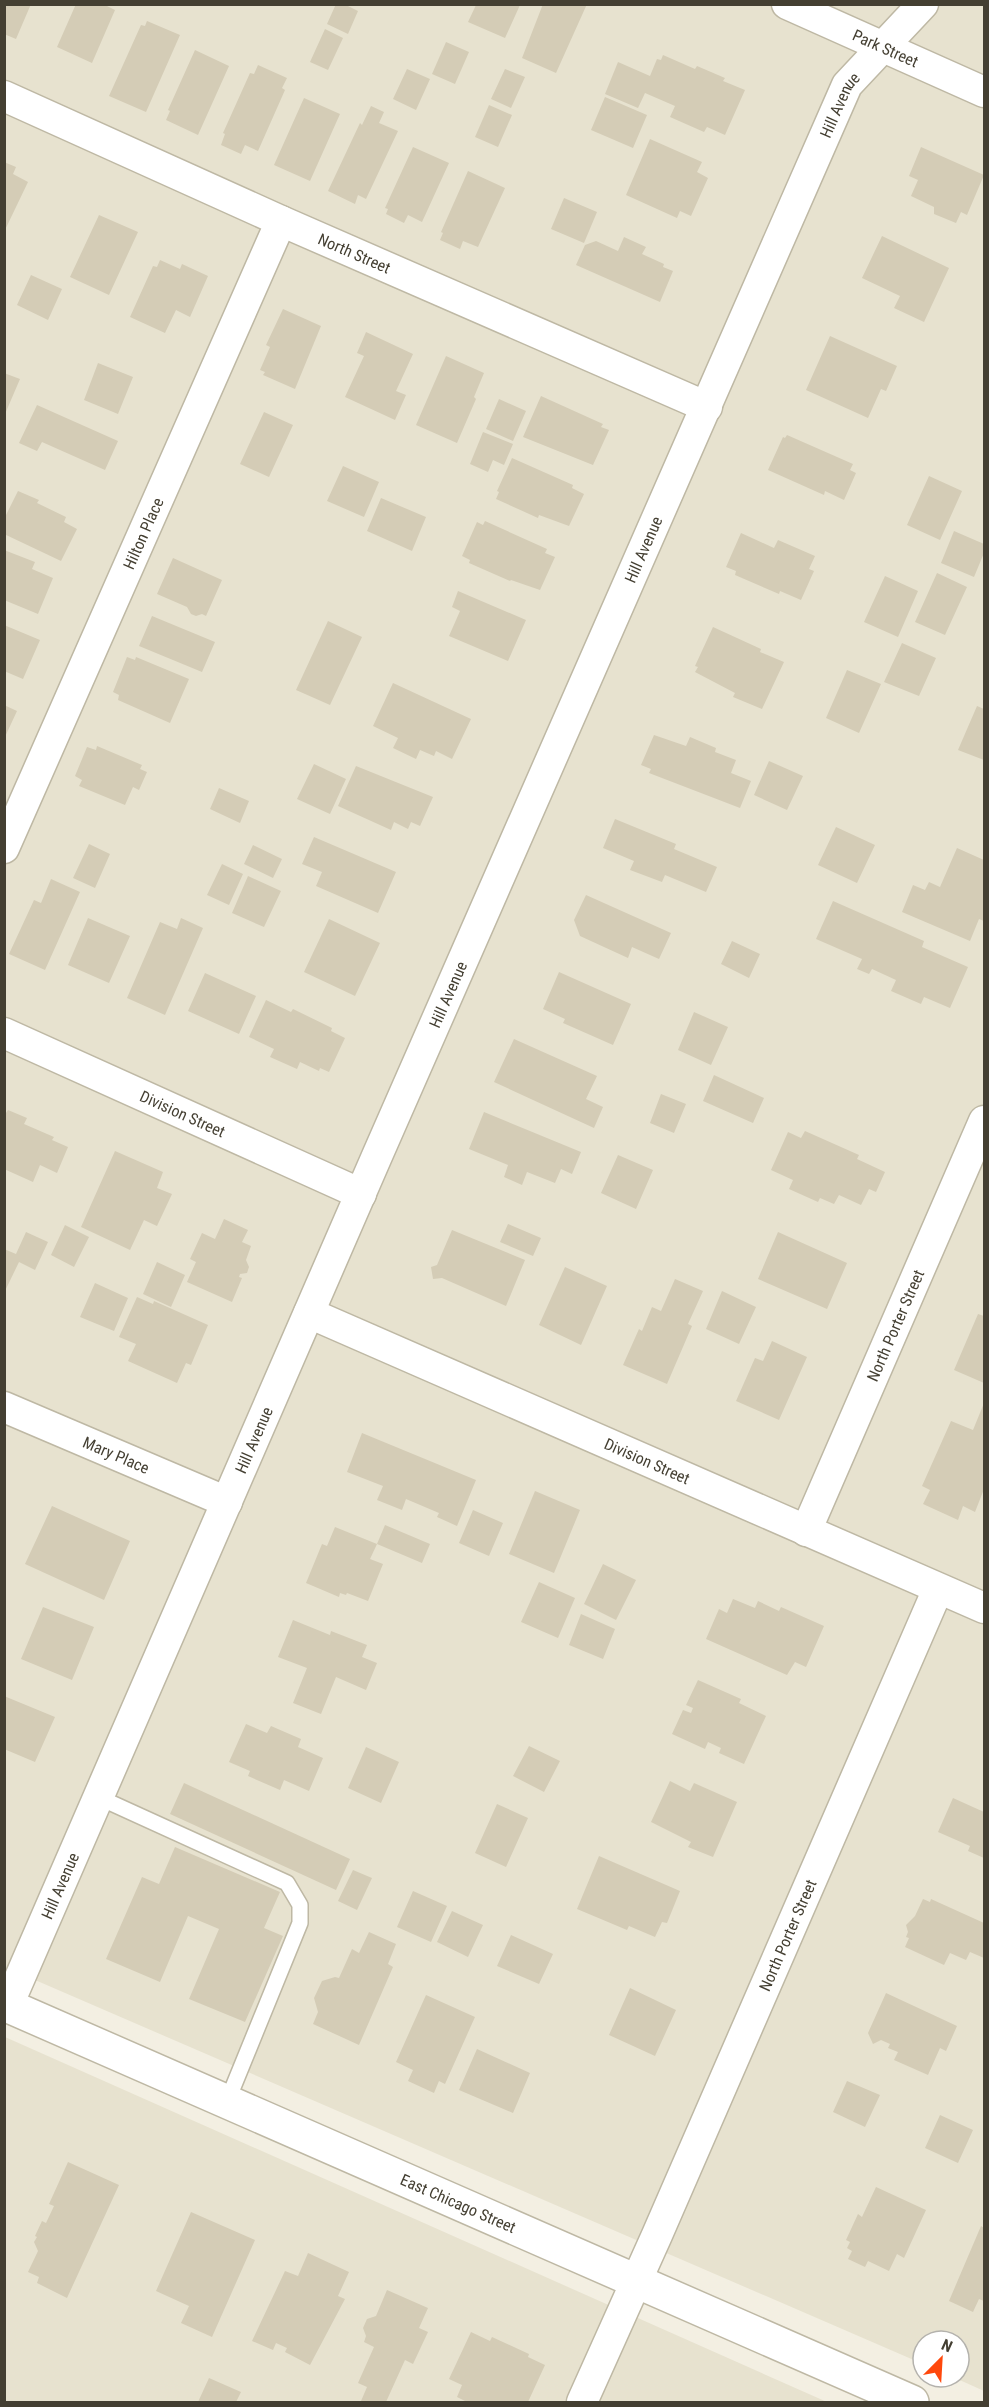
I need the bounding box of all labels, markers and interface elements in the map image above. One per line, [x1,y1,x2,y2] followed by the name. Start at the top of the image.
[850,26,921,72] street label: Park Street
[816,69,864,141] street label: Hill Avenue
[315,229,393,278] street label: North Street
[119,495,168,572] street label: Hilton Place
[621,514,666,586] street label: Hill Avenue
[425,959,471,1031] street label: Hill Avenue
[137,1087,228,1142] street label: Division Street
[863,1267,928,1384] street label: North Porter Street
[231,1404,277,1476] street label: Hill Avenue
[80,1433,152,1478] street label: Mary Place
[601,1434,693,1488] street label: Division Street
[37,1850,83,1922] street label: Hill Avenue
[755,1876,821,1994] street label: North Porter Street
[397,2170,519,2237] street label: East Chicago Street
[911,2329,971,2389] north arrow
[939,2335,955,2356] text: N

